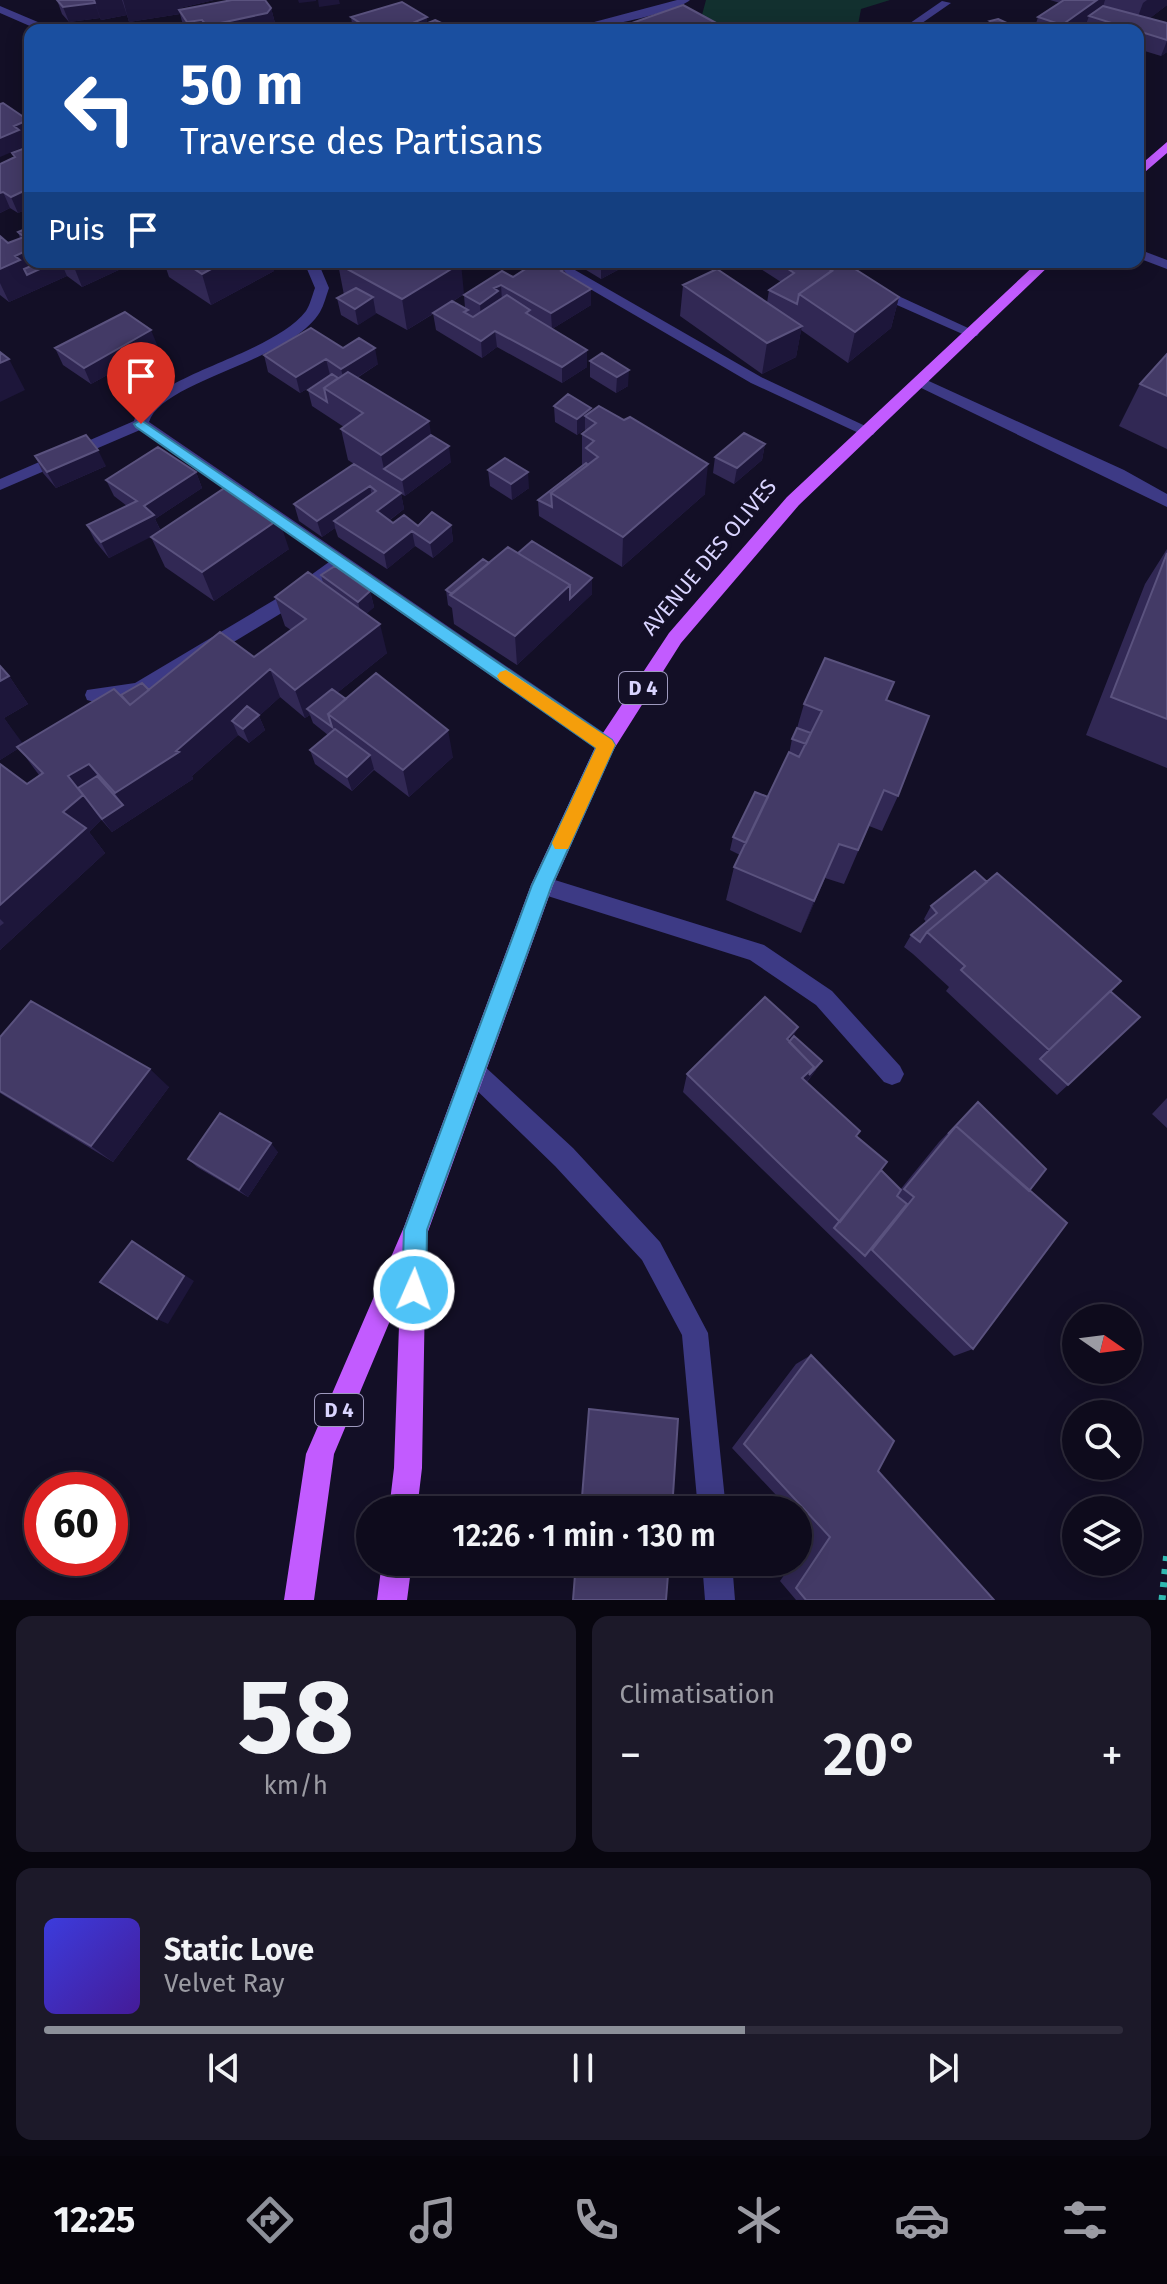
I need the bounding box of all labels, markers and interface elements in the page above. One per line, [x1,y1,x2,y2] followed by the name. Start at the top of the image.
[180,52,303,119] text: 50 m
[48,56,152,160] icon: left
[180,120,543,164] text: Traverse des Partisans
[121,208,165,252] icon: arrive
[48,212,105,248] text: Puis
[107,342,175,424] pin
[119,354,163,398] icon: arrive
[636,473,782,641] street label: AVENUE DES OLIVES
[619,672,667,704] road number: D 4
[372,1248,456,1332] position arrow
[1062,1304,1142,1384] north arrow
[1062,1304,1142,1576] map controls
[315,1394,363,1426] road number: D 4
[1062,1400,1142,1480] button: search
[24,1472,128,1576] speed limit sign: 60
[1062,1496,1142,1576] button: layers
[452,1518,716,1554] text: 12:26 · 1 min · 130 m
[238,1655,354,1780] text: 58
[620,1679,775,1710] text: Climatisation
[823,1719,920,1791] text: 20°
[620,1729,642,1782] text: −
[1101,1729,1123,1782] text: +
[264,1770,328,1801] text: km/h
[164,1932,314,1968] text: Static Love
[164,1968,284,1999] text: Velvet Ray
[202,2046,246,2090] icon: previous
[561,2046,605,2090] icon: pause
[921,2046,965,2090] icon: next
[242,2192,298,2248] icon: directions
[405,2192,461,2248] icon: music
[568,2192,624,2248] icon: phone
[731,2192,787,2248] icon: climate
[894,2192,950,2248] icon: car
[1057,2192,1113,2248] icon: filters
[54,2198,135,2242] text: 12:25

